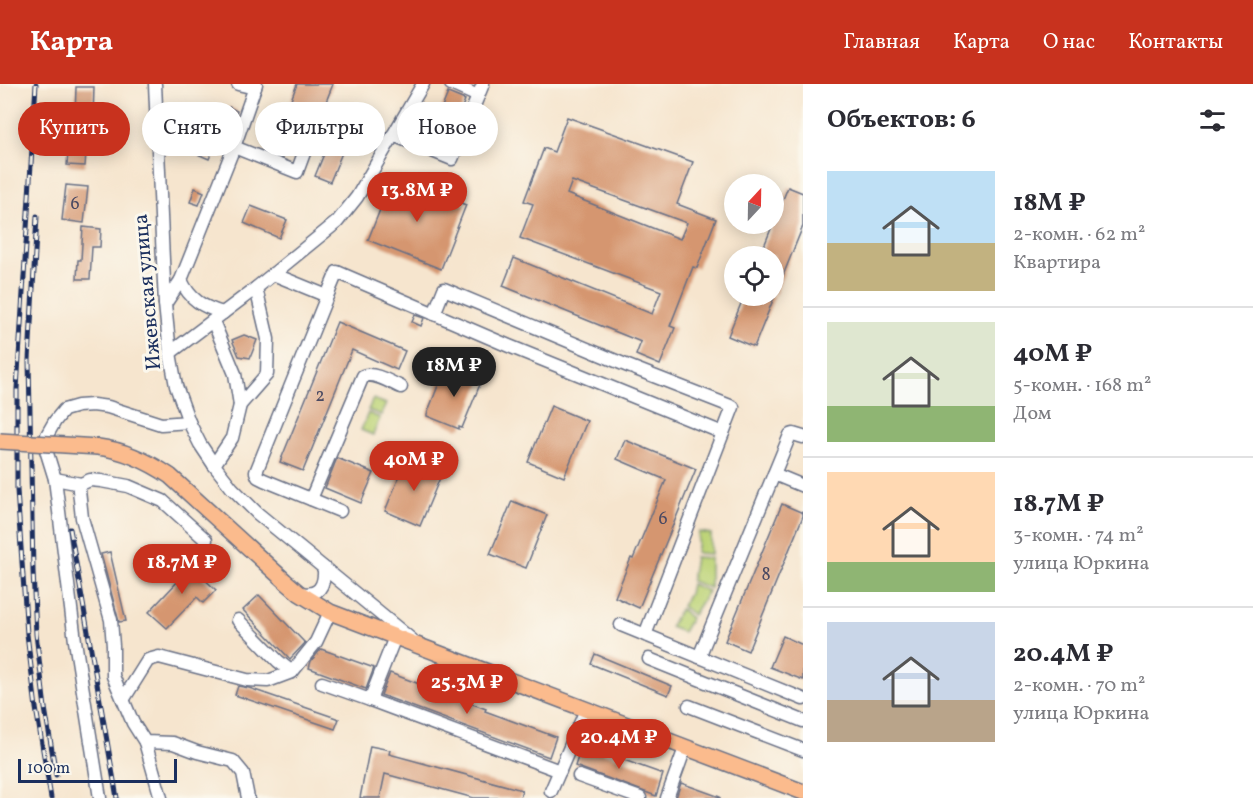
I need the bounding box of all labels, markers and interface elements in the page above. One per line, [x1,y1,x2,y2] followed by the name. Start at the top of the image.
[30,23,113,62] text: Карта
[843,28,920,57] text: Главная
[953,28,1010,57] text: Карта
[1043,28,1095,57] text: О нас
[1128,28,1223,57] text: Контакты
[18,102,130,156] chip: Купить
[142,102,243,156] chip: Снять
[255,102,385,156] chip: Фильтры
[397,102,498,156] chip: Новое
[827,102,976,138] text: Объектов: 6
[1196,104,1229,137] icon: filters
[362,172,472,223] pin: 13.8M ₽
[724,174,784,234] north arrow
[724,174,784,306] map controls
[381,177,453,205] text: 13.8M ₽
[1013,185,1086,221] text: 18M ₽
[70,192,80,217] house number: 6
[875,195,947,267] icon: home
[127,213,169,371] street label: Ижевская улица
[1013,221,1145,249] text: 2-комн. · 62 m²
[724,246,784,306] button: locate
[1013,249,1101,277] text: Квартира
[1013,336,1092,372] text: 40M ₽
[875,346,947,418] icon: home
[412,347,496,398] pin: 18M ₽
[426,352,482,380] text: 18M ₽
[1013,372,1151,400] text: 5-комн. · 168 m²
[315,384,325,409] house number: 2
[1013,400,1052,428] text: Дом
[372,441,456,492] pin: 40M ₽
[383,446,445,474] text: 40M ₽
[1013,486,1104,522] text: 18.7M ₽
[875,496,947,568] icon: home
[658,507,668,532] house number: 6
[1013,522,1144,550] text: 3-комн. · 74 m²
[127,544,237,595] pin: 18.7M ₽
[147,549,217,577] text: 18.7M ₽
[1013,550,1149,578] text: улица Юркина
[761,563,771,588] house number: 8
[1013,636,1114,672] text: 20.4M ₽
[875,646,947,718] icon: home
[412,664,522,715] pin: 25.3M ₽
[431,669,503,697] text: 25.3M ₽
[1013,672,1145,700] text: 2-комн. · 70 m²
[1013,700,1149,728] text: улица Юркина
[564,719,674,770] pin: 20.4M ₽
[580,724,658,752] text: 20.4M ₽
[18,756,177,784] scale bar
[27,758,70,780] text: 100 m

